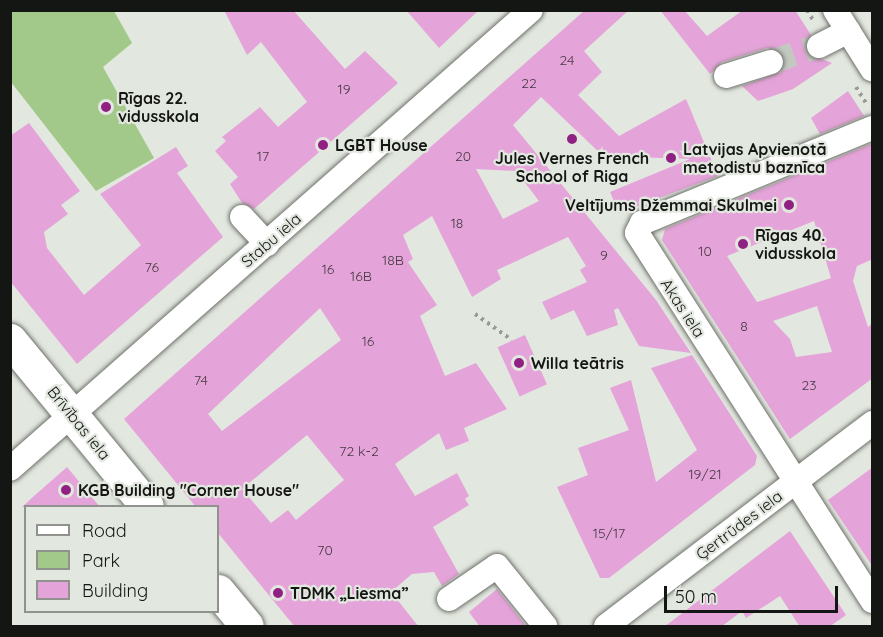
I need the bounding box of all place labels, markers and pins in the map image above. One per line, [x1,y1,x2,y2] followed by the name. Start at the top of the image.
[118,88,199,126] place label: Rīgas 22. vidusskola
[99,100,113,114] marker: Rīgas 22. vidusskola
[565,132,579,146] marker: Jules Vernes French School of Riga
[335,135,428,155] place label: LGBT House
[316,138,330,152] marker: LGBT House
[683,139,827,177] place label: Latvijas Apvienotā metodistu baznīca
[495,148,649,186] place label: Jules Vernes French School of Riga
[664,151,678,165] marker: Latvijas Apvienotā metodistu baznīca
[565,195,777,215] place label: Veltījums Džemmai Skulmei
[782,198,796,212] marker: Veltījums Džemmai Skulmei
[755,225,836,263] place label: Rīgas 40. vidusskola
[736,237,750,251] marker: Rīgas 40. vidusskola
[531,353,624,373] place label: Willa teātris
[512,356,526,370] marker: Willa teātris
[78,480,299,500] place label: KGB Building "Corner House"
[59,483,73,497] marker: KGB Building "Corner House"
[290,583,408,603] place label: TDMK „Liesma”
[271,586,285,600] marker: TDMK „Liesma”

